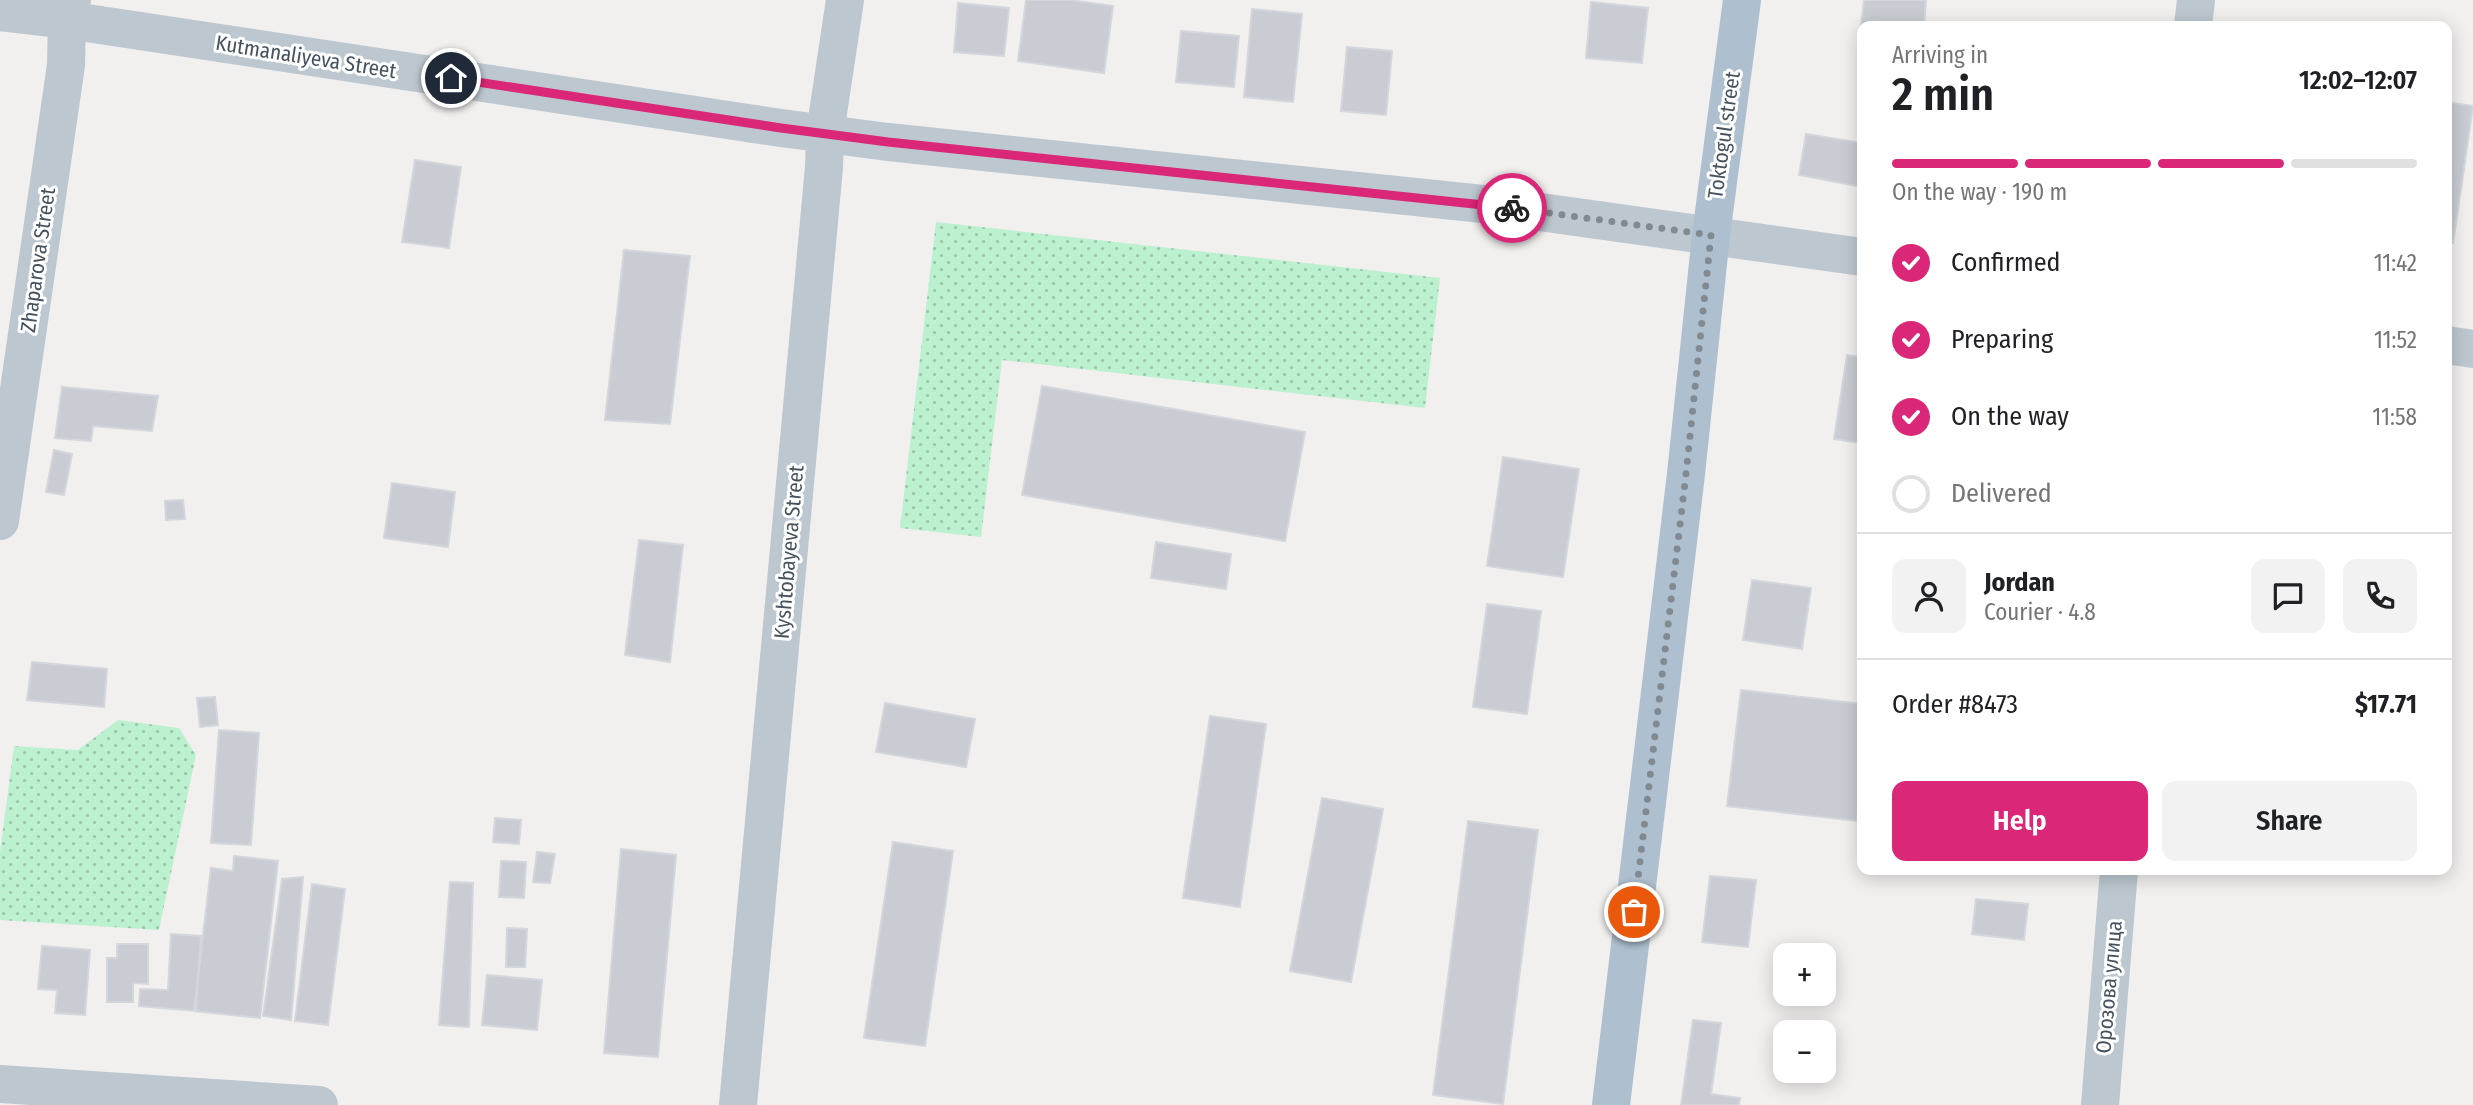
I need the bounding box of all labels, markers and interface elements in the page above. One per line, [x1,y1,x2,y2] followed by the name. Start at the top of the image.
[214,30,398,84] street label: Kutmanaliyeva Street
[1892,41,1988,69] text: Arriving in
[421,48,481,108] pin
[432,59,470,97] icon: home
[2299,65,2417,96] text: 12:02–12:07
[1892,67,1994,122] text: 2 min
[1702,70,1746,200] street label: Toktogul street
[1477,173,1547,243] courier
[1892,178,2067,206] text: On the way · 190 m
[15,186,61,334] street label: Zhaparova Street
[1493,189,1531,227] icon: bike
[1892,244,1930,282] icon: check
[1951,247,2061,278] text: Confirmed
[2374,249,2417,277] text: 11:42
[1892,321,1930,359] icon: check
[1951,324,2053,355] text: Preparing
[2374,326,2417,354] text: 11:52
[1892,398,1930,436] icon: check
[1951,401,2069,432] text: On the way
[2372,403,2417,431] text: 11:58
[768,464,810,640] street label: Kyshtobayeva Street
[1951,478,2052,509] text: Delivered
[1892,559,1966,633] button: person
[2251,559,2325,633] button: chat
[2343,559,2417,633] button: phone
[1984,567,2055,598] text: Jordan
[1984,598,2096,626] text: Courier · 4.8
[1892,689,2018,720] text: Order #8473
[2355,689,2417,720] text: $17.71
[1892,781,2148,861] button: Help
[2162,781,2417,861] button: Share
[1604,882,1664,942] pin
[1615,893,1653,931] icon: bag
[2090,919,2128,1055] street label: Орозова улица
[1773,943,1836,1083] map controls
[1773,943,1836,1006] button: +
[1773,1020,1836,1083] button: −

